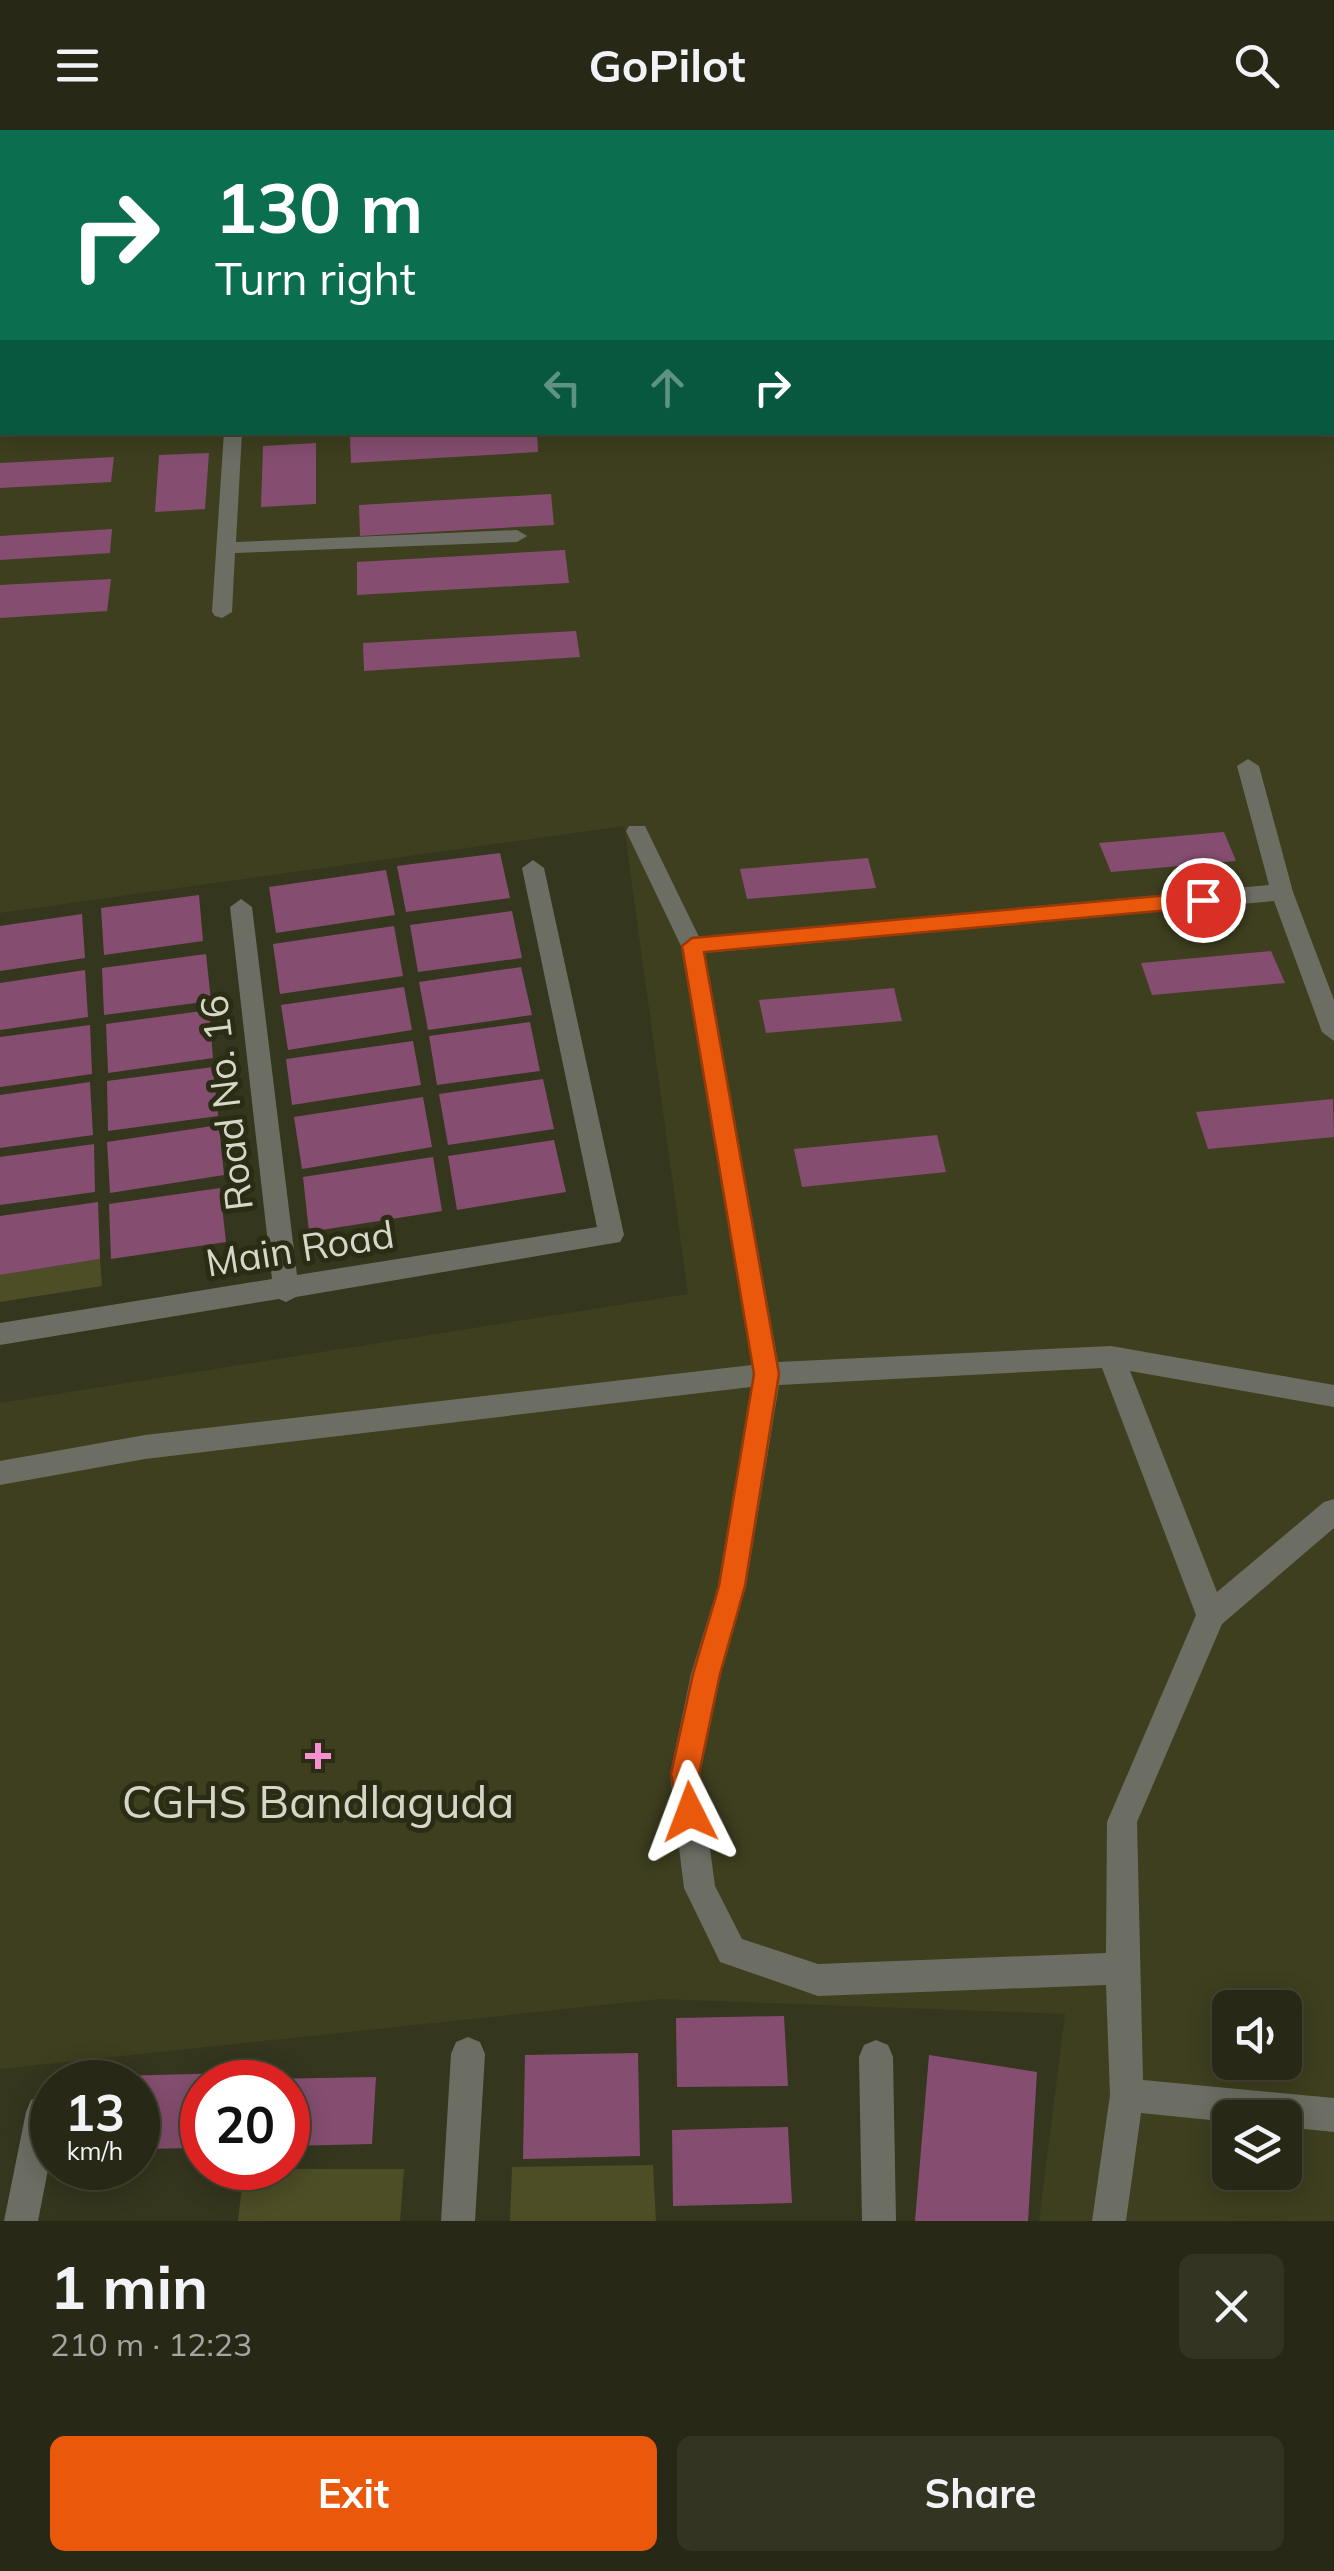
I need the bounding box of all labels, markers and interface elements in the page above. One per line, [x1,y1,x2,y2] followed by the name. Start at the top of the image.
[589,37,745,93] text: GoPilot
[50,38,105,93] icon: menu
[1229,38,1284,93] icon: search
[215,163,423,251] text: 130 m
[50,170,180,300] icon: right
[215,250,416,306] text: Turn right
[535,360,590,415] icon: left
[640,360,695,415] icon: ahead
[745,360,800,415] icon: right
[1161,858,1246,943] pin
[1176,873,1231,928] icon: arrive
[189,993,263,1214] street label: Road No. 16
[202,1209,397,1287] street label: Main Road
[305,1743,331,1769] marker: CGHS Bandlaguda
[638,1760,742,1864] position arrow
[122,1773,514,1829] place label: CGHS Bandlaguda
[1212,1990,1302,2190] map controls
[1212,1990,1302,2080] button: sound
[180,2060,310,2190] speed limit sign: 20
[65,2081,125,2144] text: 13
[1212,2100,1302,2190] button: layers
[67,2135,123,2166] text: km/h
[50,2249,208,2324] text: 1 min
[1179,2254,1284,2359] button: close
[50,2324,252,2364] text: 210 m · 12:23
[50,2436,657,2551] button: Exit
[677,2436,1284,2551] button: Share

